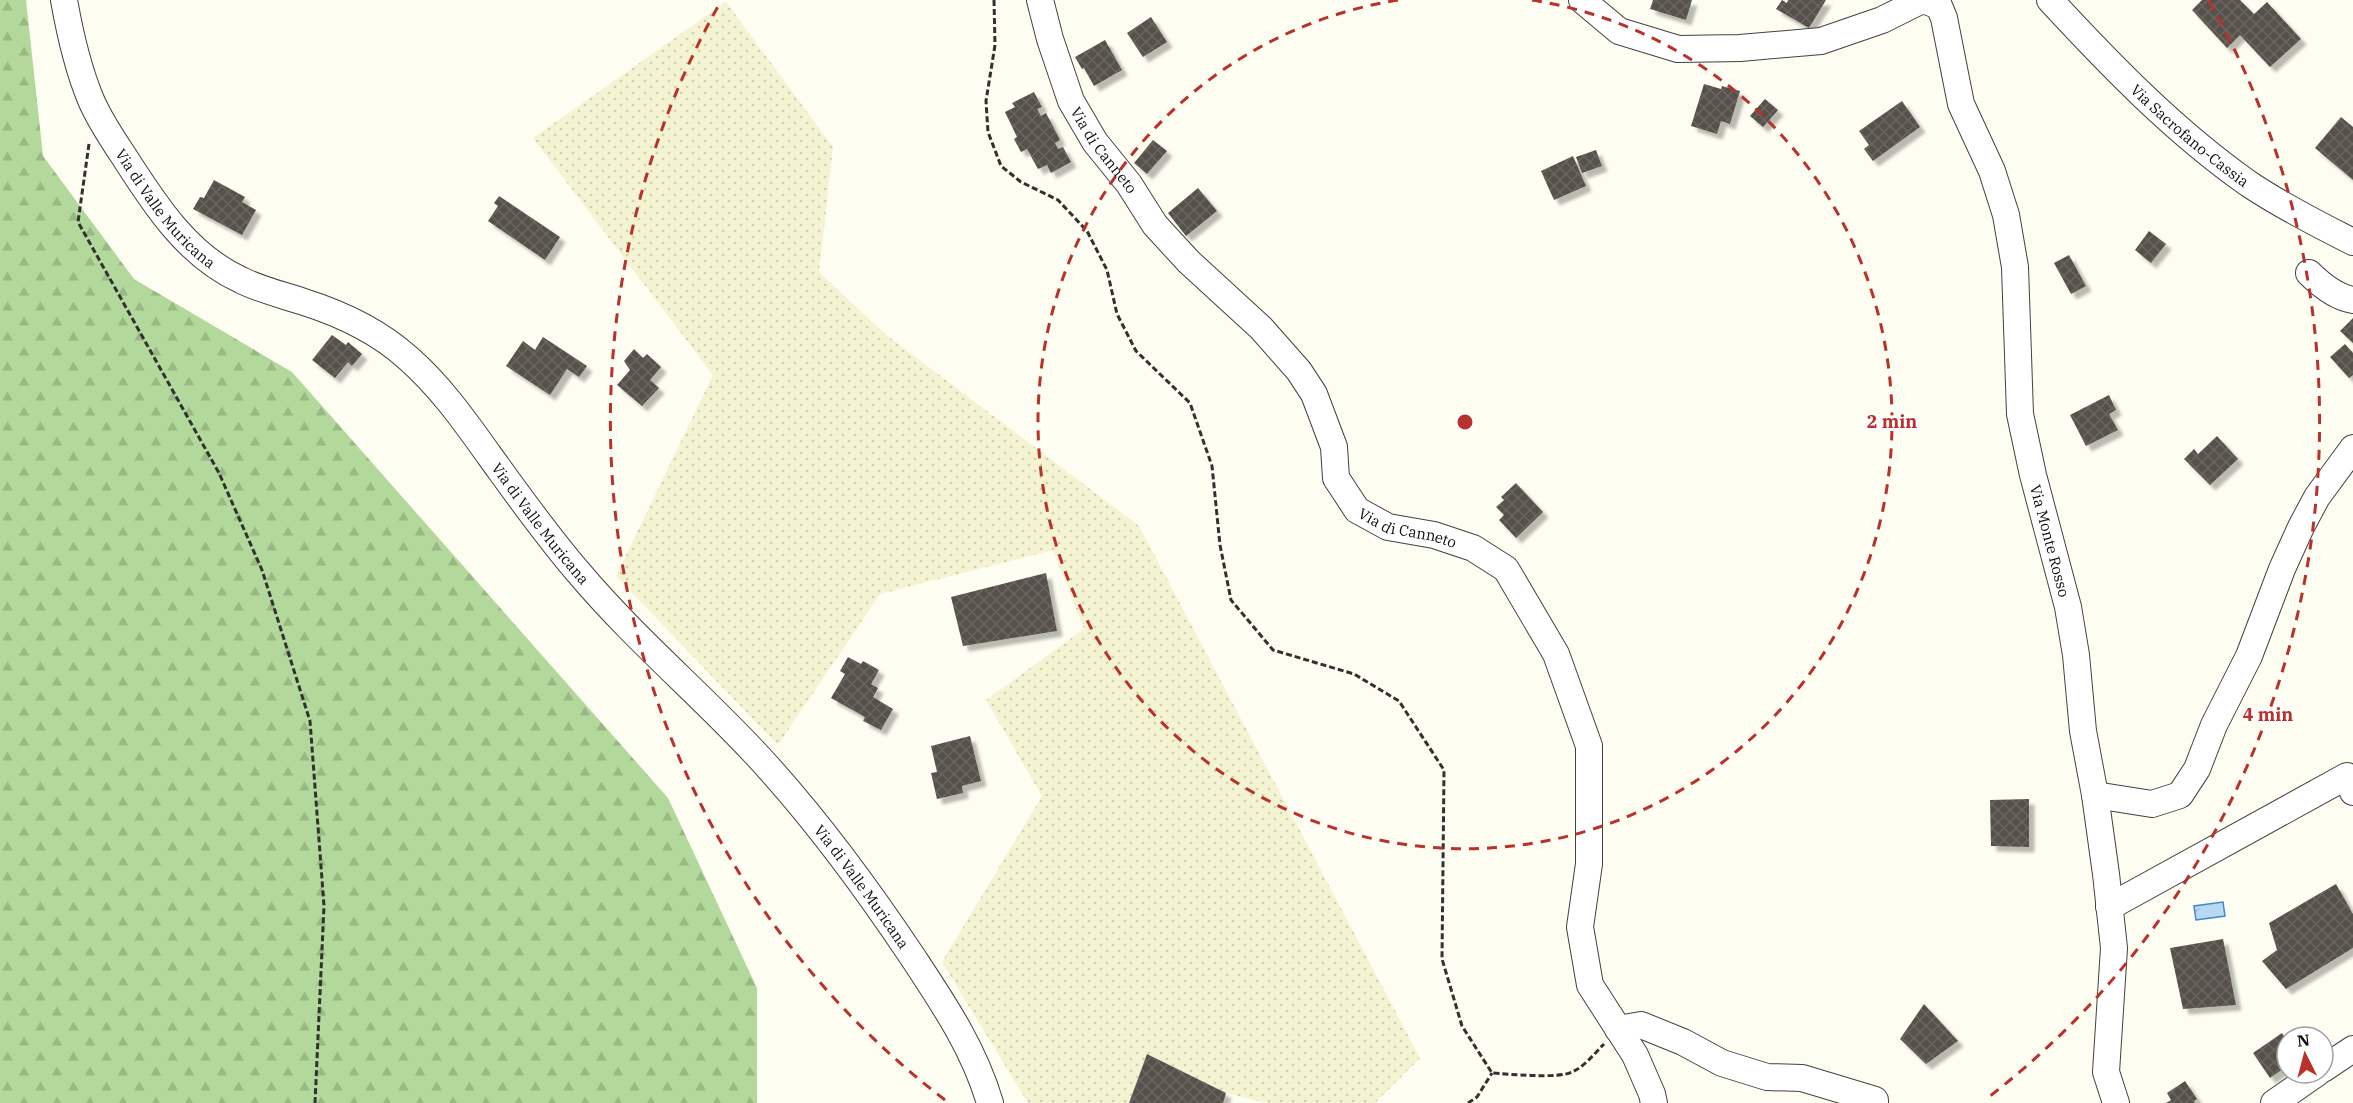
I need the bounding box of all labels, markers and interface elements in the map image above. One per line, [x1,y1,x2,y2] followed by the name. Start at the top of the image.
[2127,80,2253,191] street label: Via Sacrofano-Cassia
[1067,103,1142,197] street label: Via di Canneto
[112,145,219,272] street label: Via di Valle Muricana
[1867,410,1917,433] text: 2 min
[1455,412,1475,432] centre of rings
[488,459,594,588] street label: Via di Valle Muricana
[2026,483,2074,599] street label: Via Monte Rosso
[1355,503,1459,551] street label: Via di Canneto
[2243,703,2293,726] text: 4 min
[811,821,914,952] street label: Via di Valle Muricana
[2275,1025,2335,1085] north arrow
[2296,1029,2311,1051] text: N

